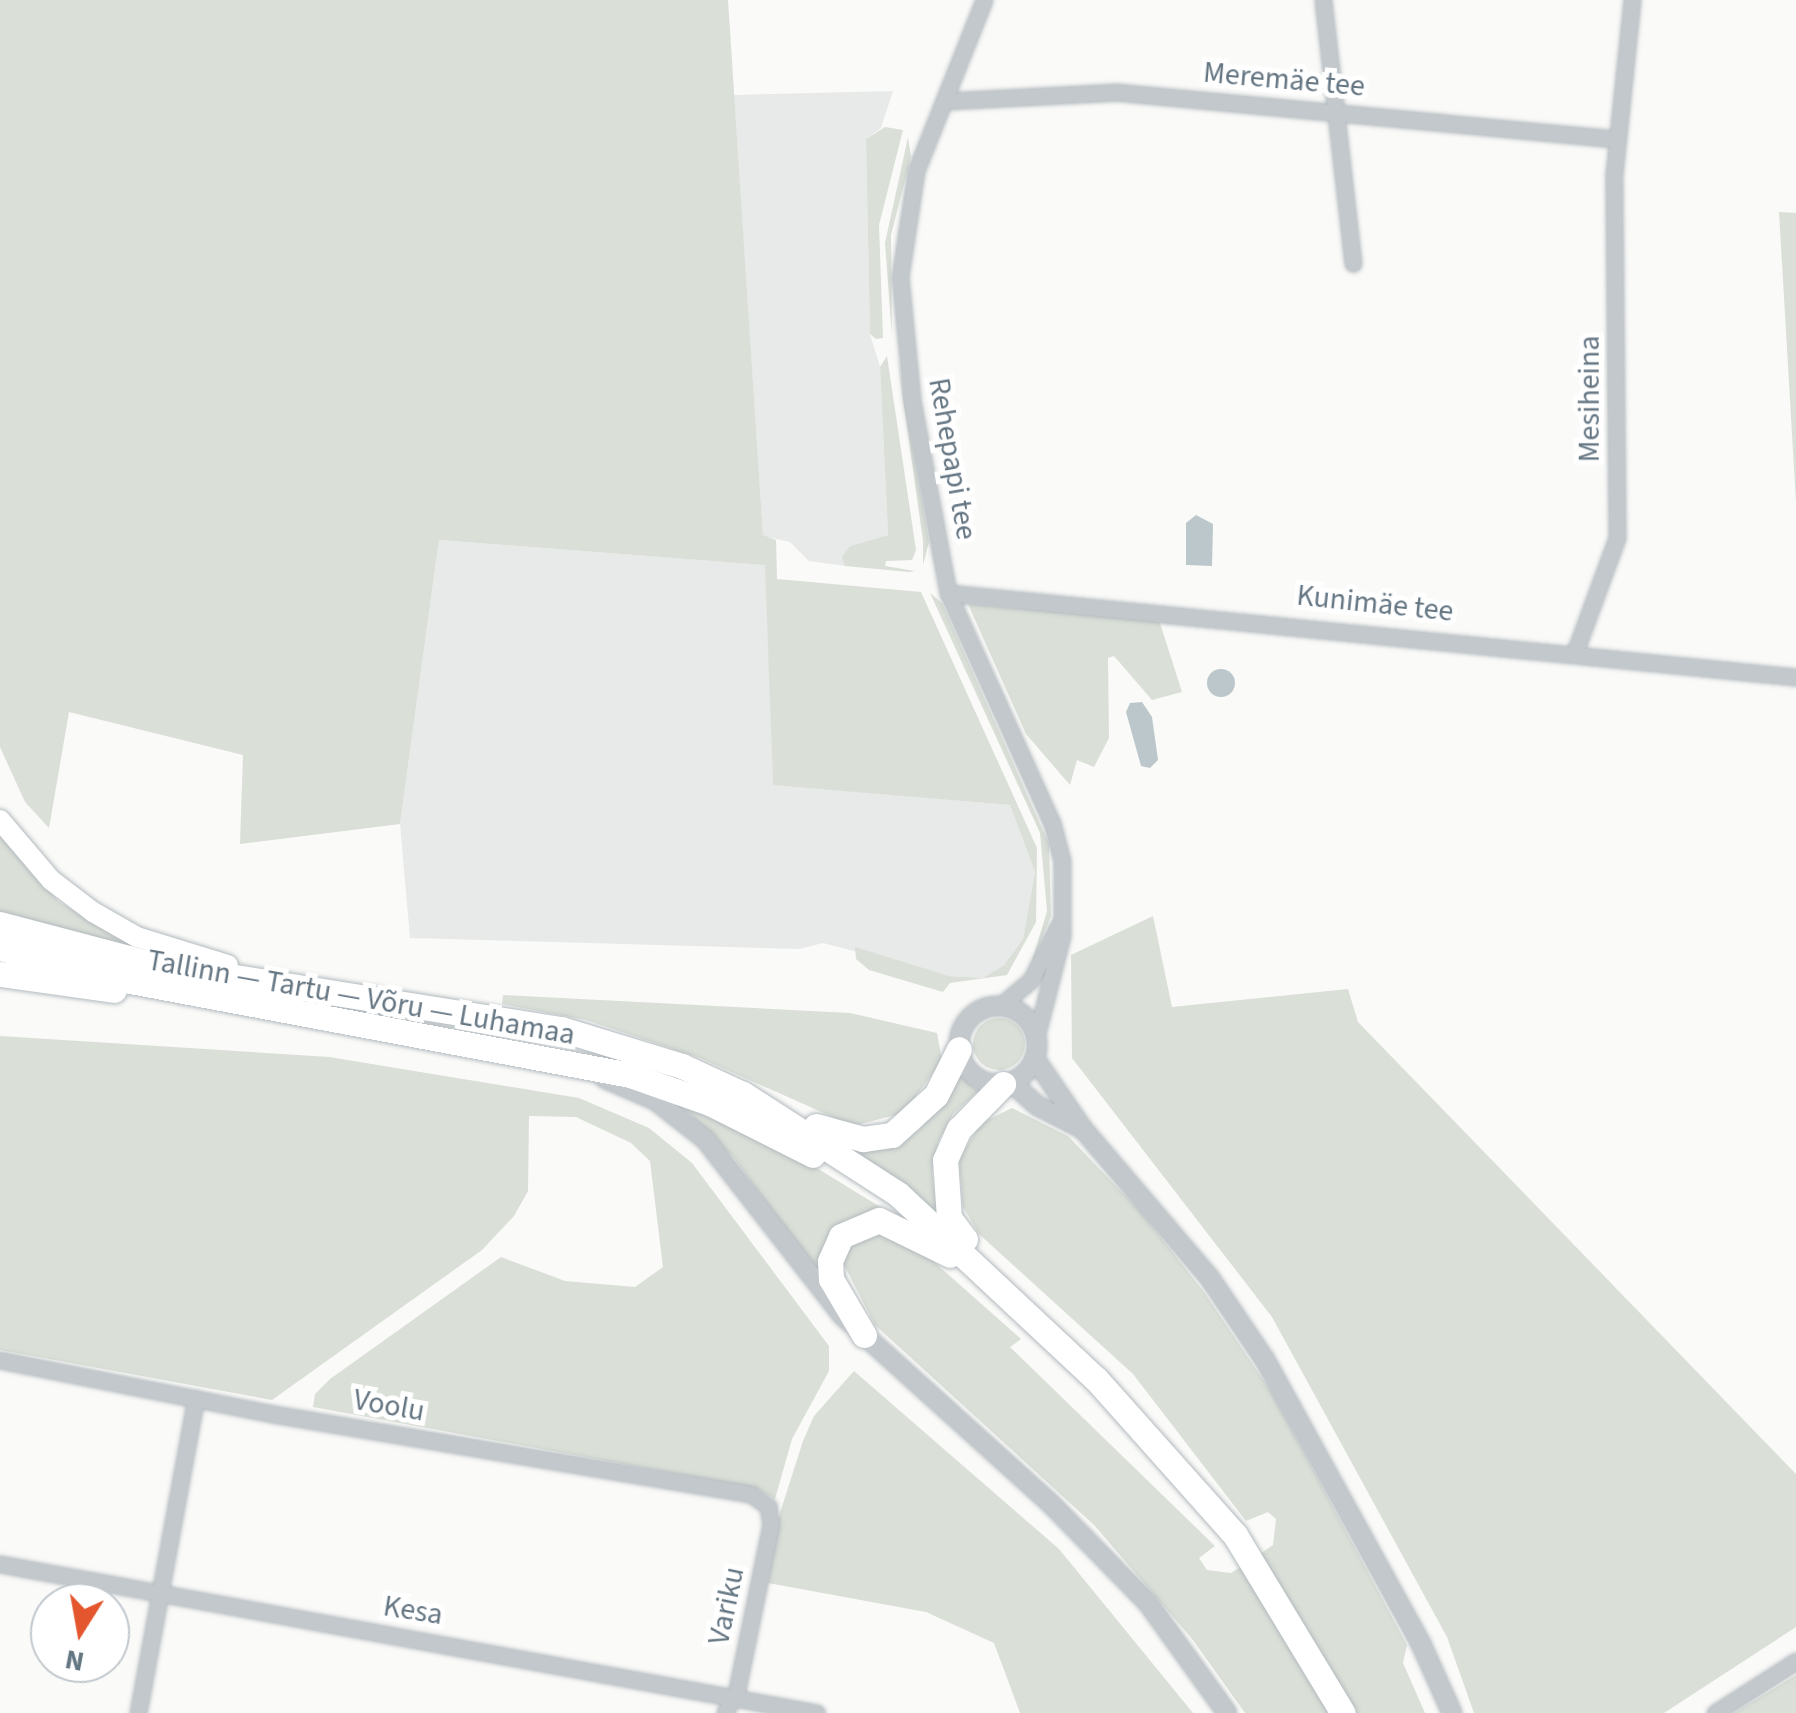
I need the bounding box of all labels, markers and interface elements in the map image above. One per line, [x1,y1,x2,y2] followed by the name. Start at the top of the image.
[1202,55,1366,105] street label: Meremäe tee
[1572,336,1608,462] street label: Mesiheina
[920,375,984,543] street label: Rehepapi tee
[1295,578,1455,630] street label: Kunimäe tee
[144,943,578,1053] street label: Tallinn — Tartu — Võru — Luhamaa
[351,1382,427,1430] street label: Voolu
[701,1564,753,1648] street label: Variku
[30,1583,130,1683] north arrow
[381,1589,445,1633] street label: Kesa
[62,1639,88,1682] text: N

